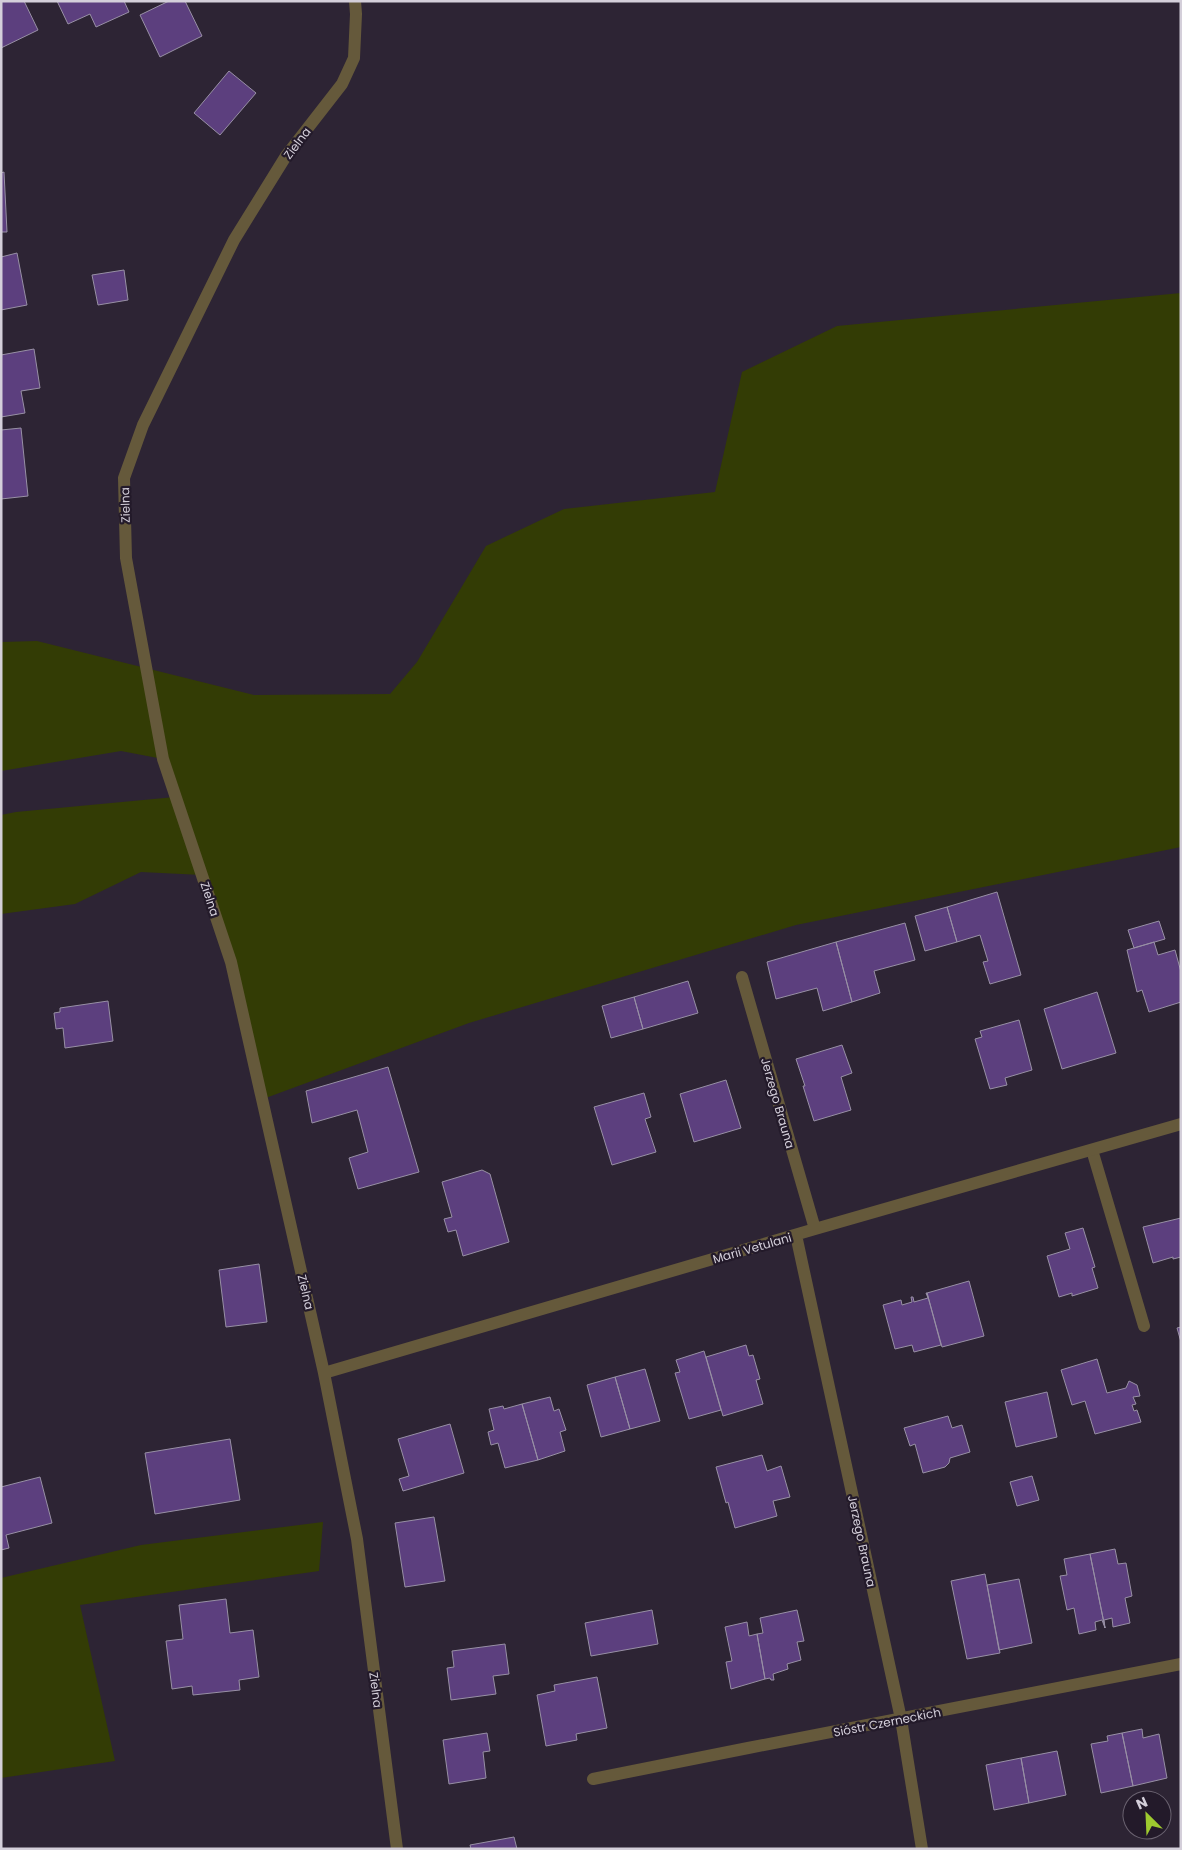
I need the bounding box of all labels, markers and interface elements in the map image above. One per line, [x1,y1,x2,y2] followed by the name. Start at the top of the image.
[279,124,315,162] street label: Zielna
[116,487,134,523] street label: Zielna
[196,879,224,919] street label: Zielna
[757,1056,799,1150] street label: Jerzego Brauna
[711,1229,793,1267] street label: Marii Vetulani
[294,1273,318,1311] street label: Zielna
[844,1493,880,1589] street label: Jerzego Brauna
[365,1671,387,1709] street label: Zielna
[832,1703,942,1741] street label: Sióstr Czerneckich
[1122,1790,1172,1840] north arrow
[1133,1792,1151,1814] text: N

